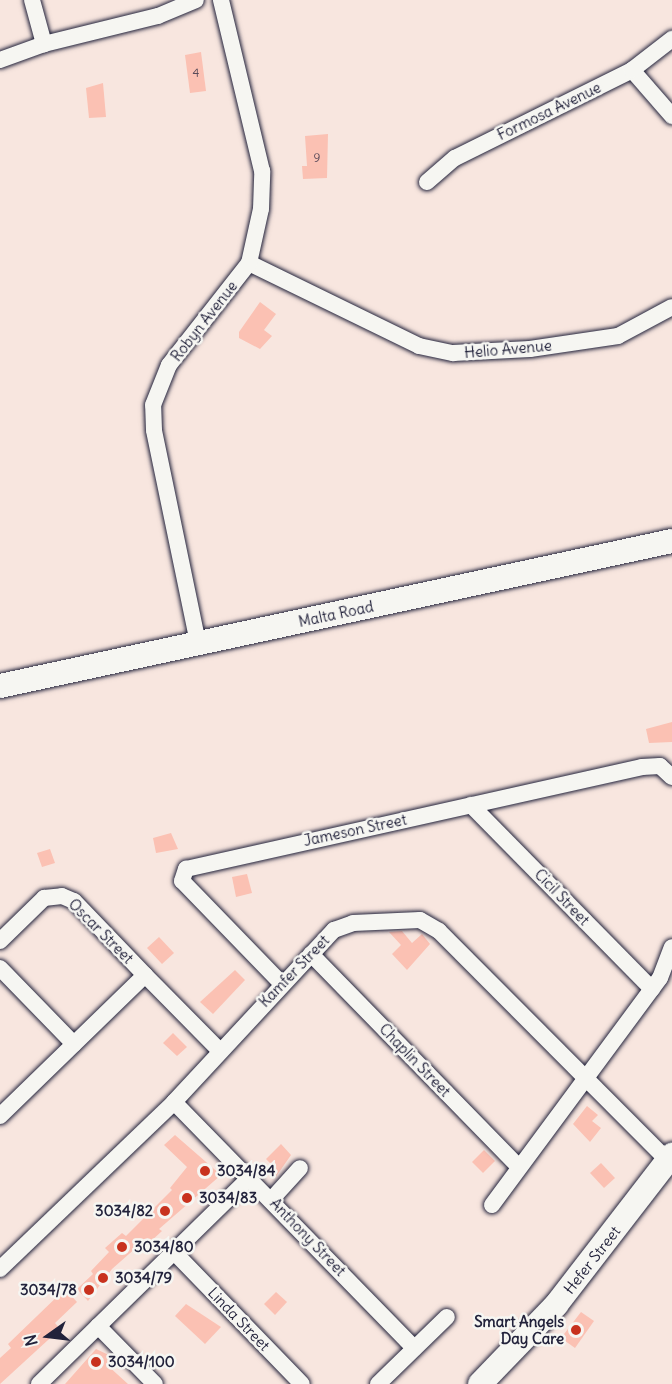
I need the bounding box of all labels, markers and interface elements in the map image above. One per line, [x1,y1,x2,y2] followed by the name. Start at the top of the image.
[193,66,199,80] house number: 4
[494,78,604,144] street label: Formosa Avenue
[314,151,320,165] house number: 9
[167,277,241,365] street label: Robyn Avenue
[464,336,552,362] street label: Helio Avenue
[297,597,375,631] street label: Malta Road
[302,810,408,850] street label: Jameson Street
[531,865,593,929] street label: Cicil Street
[65,895,137,967] street label: Oscar Street
[255,931,333,1011] street label: Kamfer Street
[376,1020,454,1100] street label: Chaplin Street
[217,1162,275,1180] place label: 3034/84
[198,1164,212,1178] marker: 3034/84
[199,1189,257,1207] place label: 3034/83
[180,1191,194,1205] marker: 3034/83
[266,1194,350,1280] street label: Anthony Street
[95,1202,153,1220] place label: 3034/82
[158,1204,172,1218] marker: 3034/82
[560,1223,624,1297] street label: Hefer Street
[134,1238,194,1256] place label: 3034/80
[115,1240,129,1254] marker: 3034/80
[115,1269,172,1287] place label: 3034/79
[96,1271,110,1285] marker: 3034/79
[20,1281,77,1299] place label: 3034/78
[82,1283,96,1297] marker: 3034/78
[204,1284,274,1354] street label: Linda Street
[18,1306,78,1366] north arrow
[474,1312,564,1347] place label: Smart Angels Day Care
[569,1323,583,1337] marker: Smart Angels Day Care
[19,1333,42,1348] text: N
[108,1353,175,1371] place label: 3034/100
[89,1355,103,1369] marker: 3034/100

